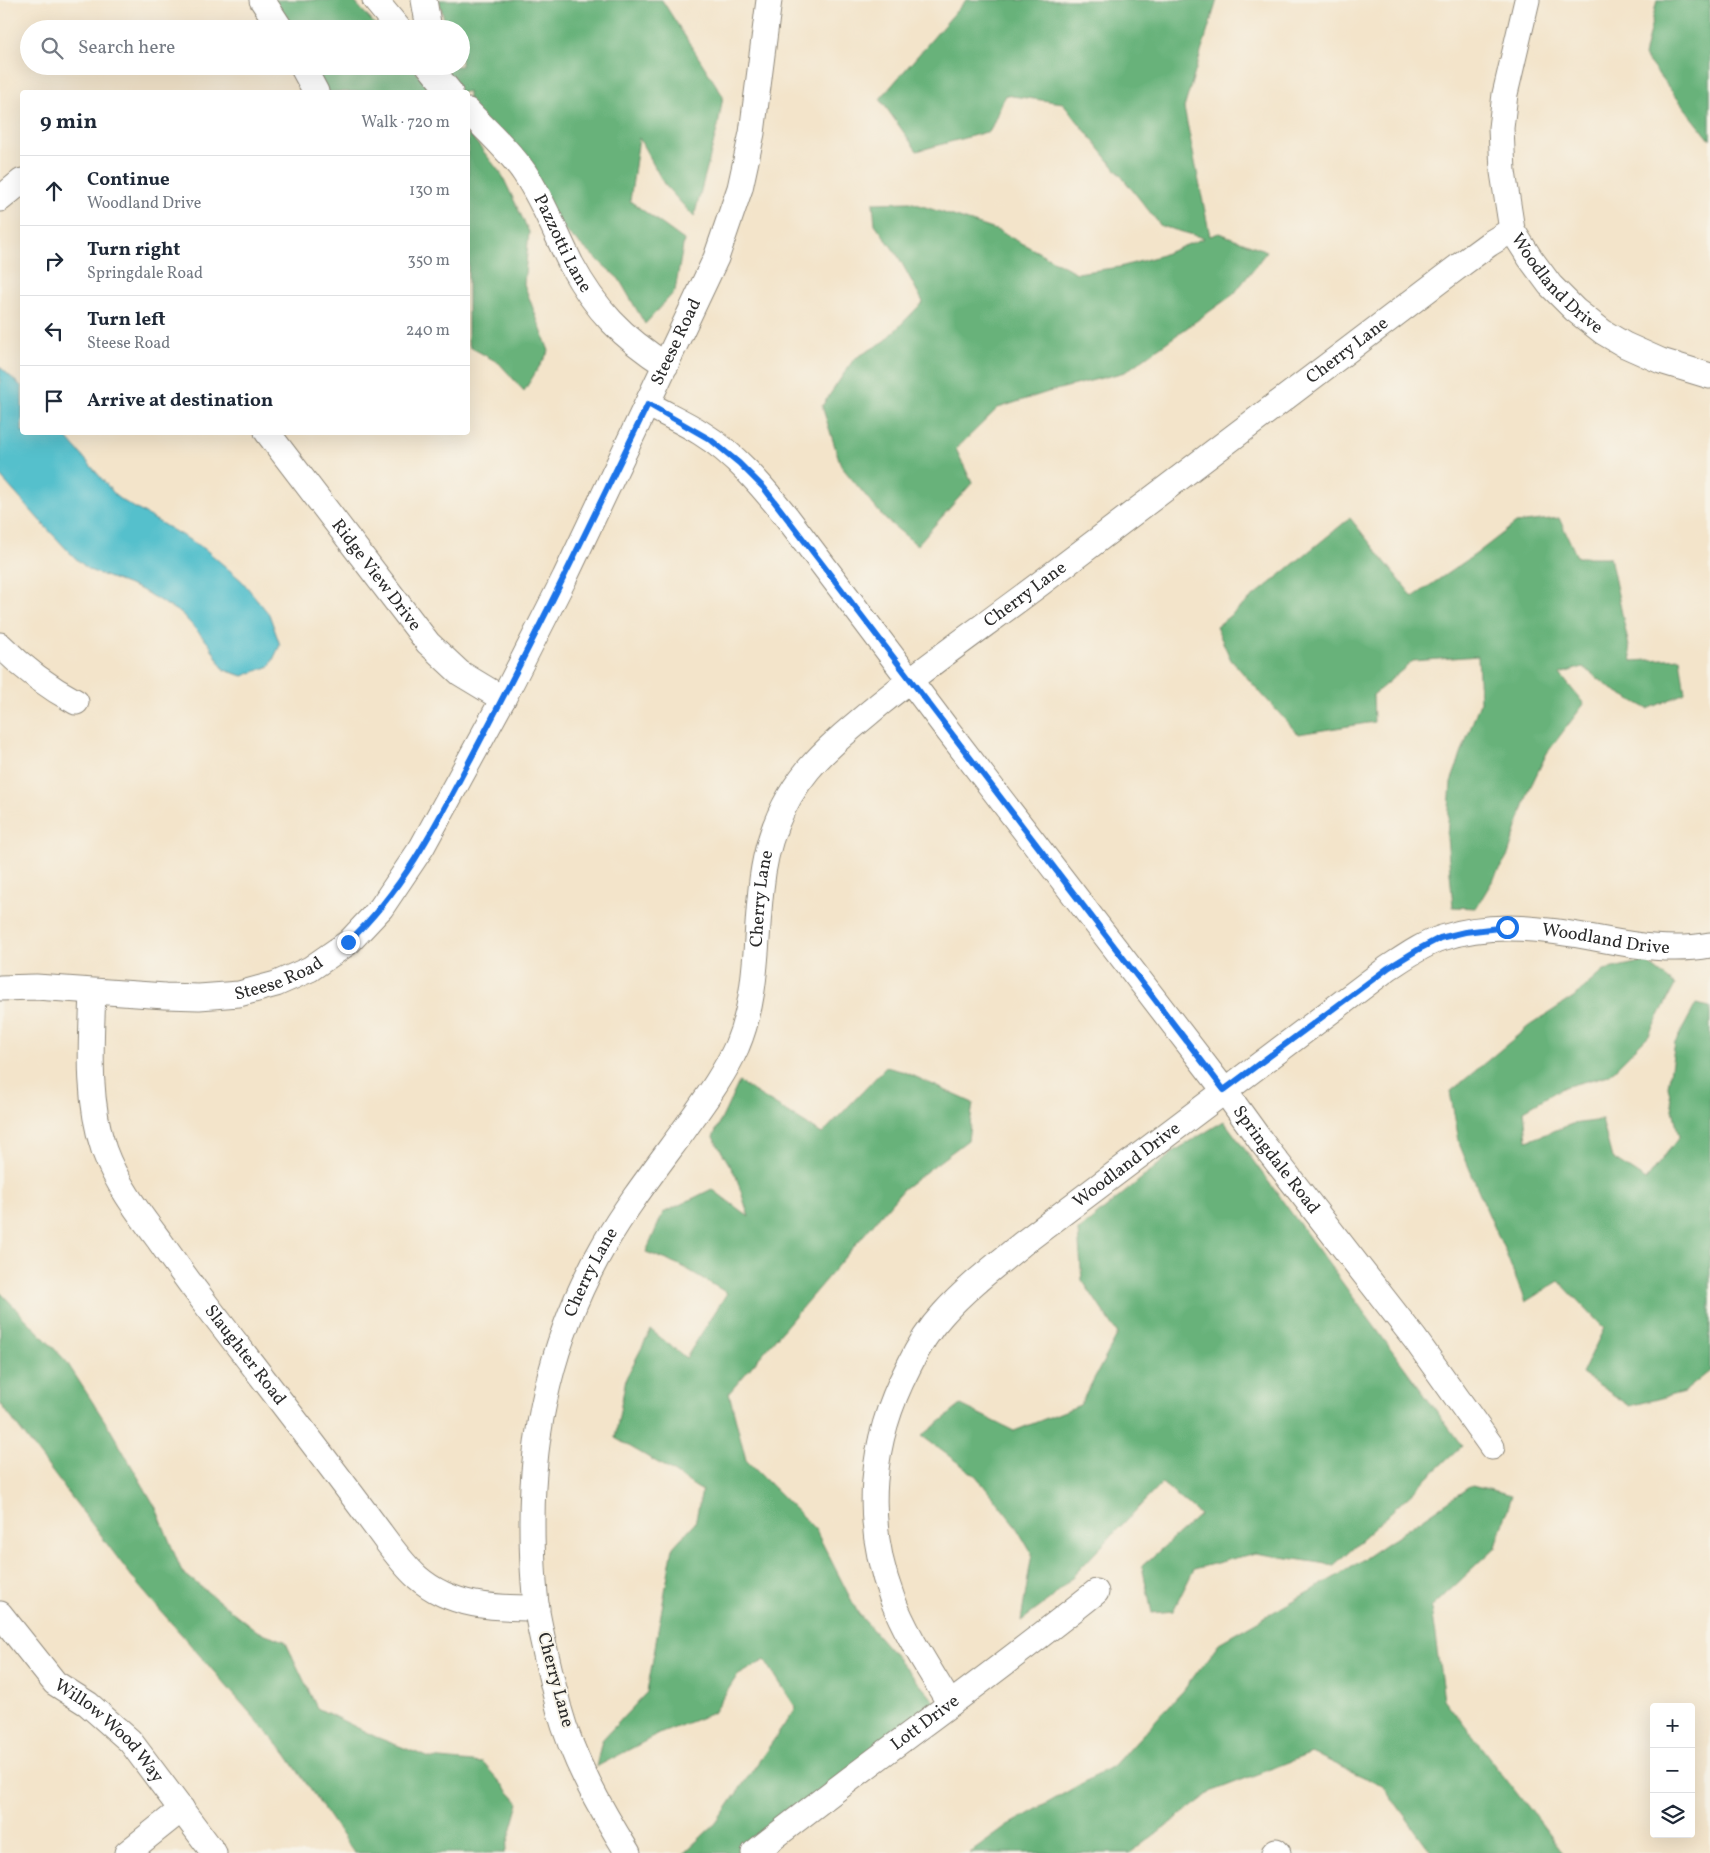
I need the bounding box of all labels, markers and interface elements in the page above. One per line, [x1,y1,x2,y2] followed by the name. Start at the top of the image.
[20,20,470,75] search box
[38,34,66,62] icon: search
[78,35,175,61] text: Search here
[40,108,97,137] text: 9 min
[361,112,450,134] text: Walk · 720 m
[87,167,170,193] text: Continue
[40,177,68,205] icon: ahead
[409,180,450,202] text: 130 m
[527,190,597,298] street label: Pazzotti Lane
[87,193,201,215] text: Woodland Drive
[1505,228,1608,340] street label: Woodland Drive
[87,237,180,263] text: Turn right
[40,247,68,275] icon: right
[407,250,450,272] text: 350 m
[87,263,203,285] text: Springdale Road
[645,294,708,390] street label: Steese Road
[87,307,166,333] text: Turn left
[1301,311,1394,390] street label: Cherry Lane
[40,317,68,345] icon: left
[406,320,450,342] text: 240 m
[87,333,170,355] text: Steese Road
[40,387,68,415] icon: arrive
[87,388,273,414] text: Arrive at destination
[325,514,427,636] street label: Ridge View Drive
[979,556,1072,634] street label: Cherry Lane
[744,848,780,948] street label: Cherry Lane
[1496,916,1519,939] route start
[1541,918,1670,961] street label: Woodland Drive
[337,931,360,954] route end
[232,951,329,1007] street label: Steese Road
[1227,1100,1326,1219] street label: Springdale Road
[1068,1116,1186,1214] street label: Woodland Drive
[558,1223,624,1321] street label: Cherry Lane
[198,1300,292,1411] street label: Slaughter Road
[530,1630,580,1730] street label: Cherry Lane
[49,1673,170,1788] street label: Willow Wood Way
[886,1689,965,1757] street label: Lott Drive
[1650,1703,1695,1838] map controls
[1650,1703,1695,1748] button: +
[1650,1748,1695,1793] button: −
[1650,1793,1695,1838] button: layers

